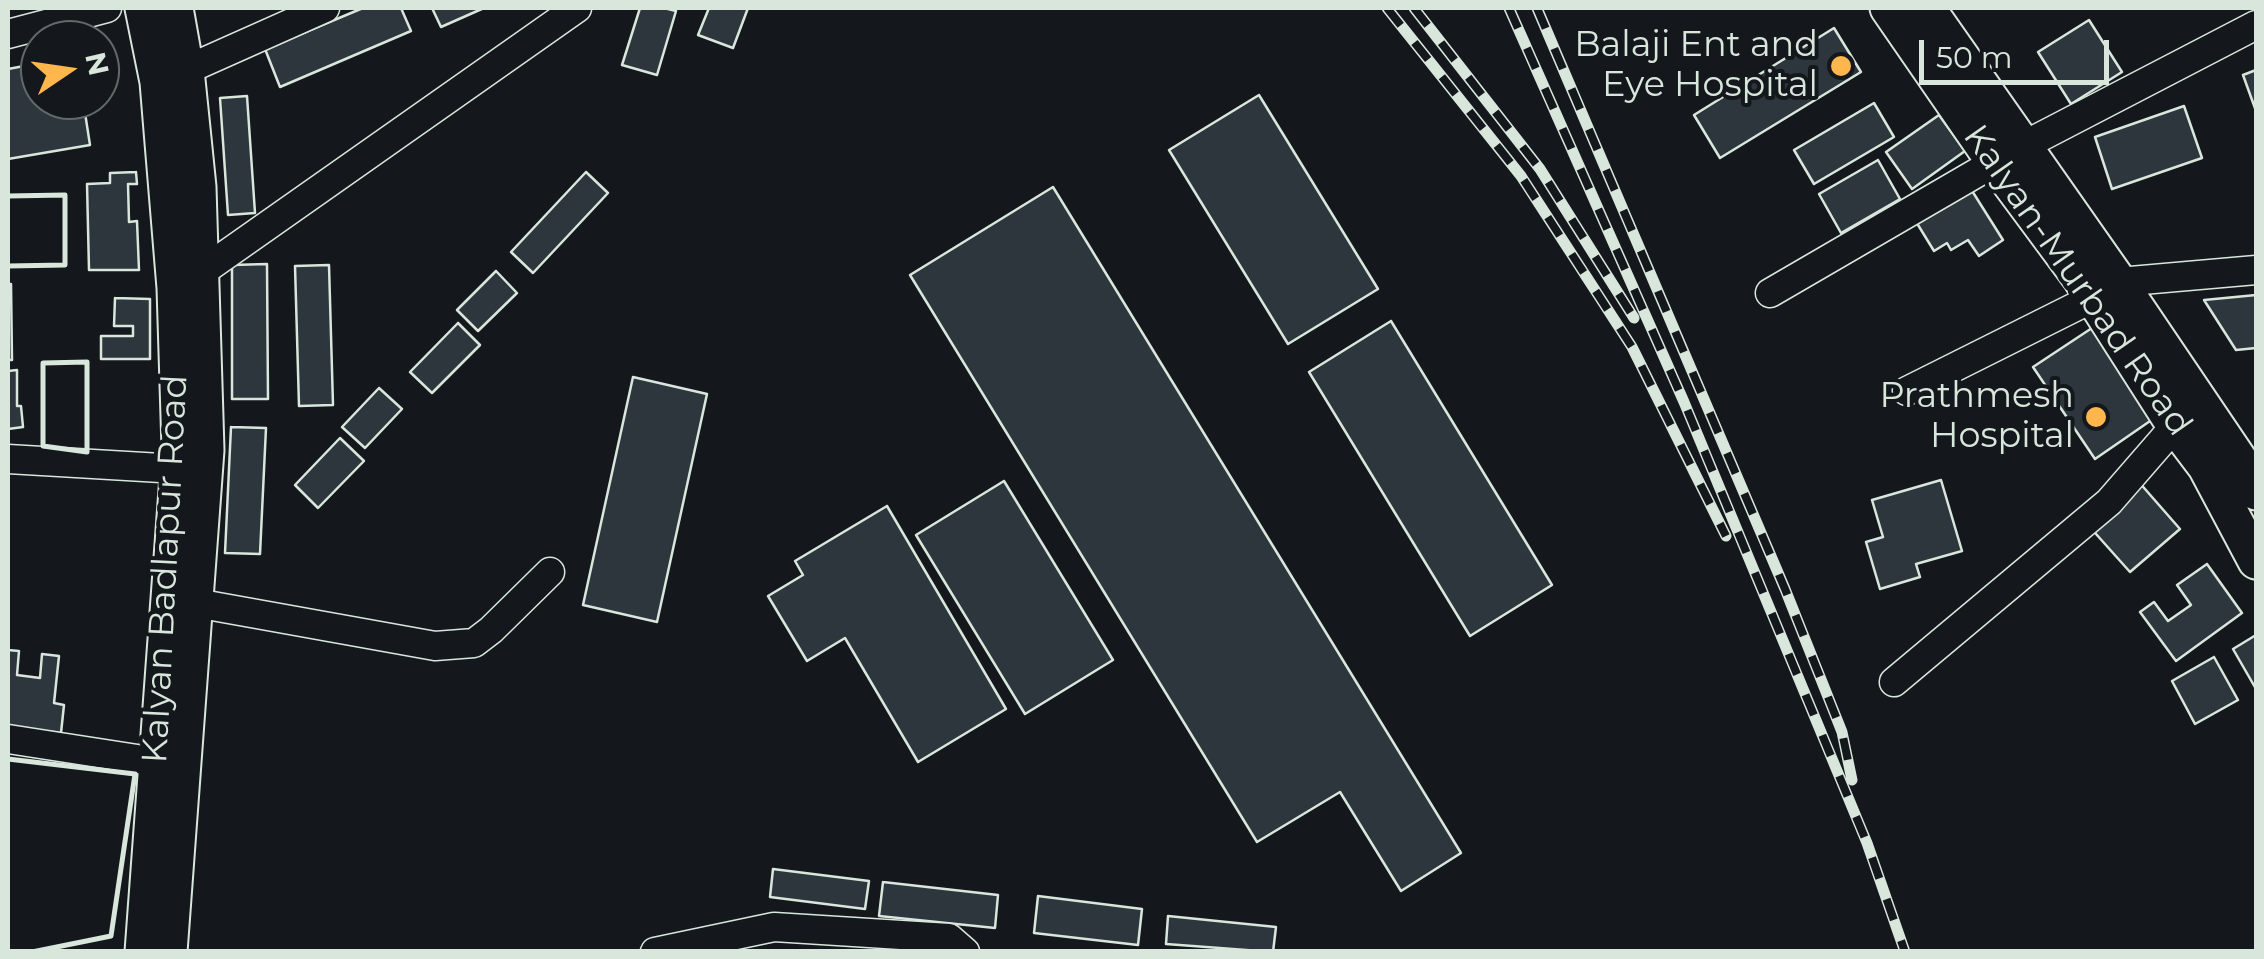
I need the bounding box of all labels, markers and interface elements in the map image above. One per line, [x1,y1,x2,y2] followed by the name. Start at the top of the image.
[20,20,120,120] north arrow
[1924,20,2114,82] scale bar
[1574,25,1818,107] place label: Balaji Ent and Eye Hospital
[1936,39,2013,76] text: 50 m
[78,49,116,79] text: N
[1828,53,1854,79] marker: Balaji Ent and Eye Hospital
[1954,118,2200,444] street label: Kalyan-Murbad Road
[135,374,197,764] street label: Kalyan Badlapur Road
[1880,376,2074,458] place label: Prathmesh Hospital
[2083,404,2109,430] marker: Prathmesh Hospital

